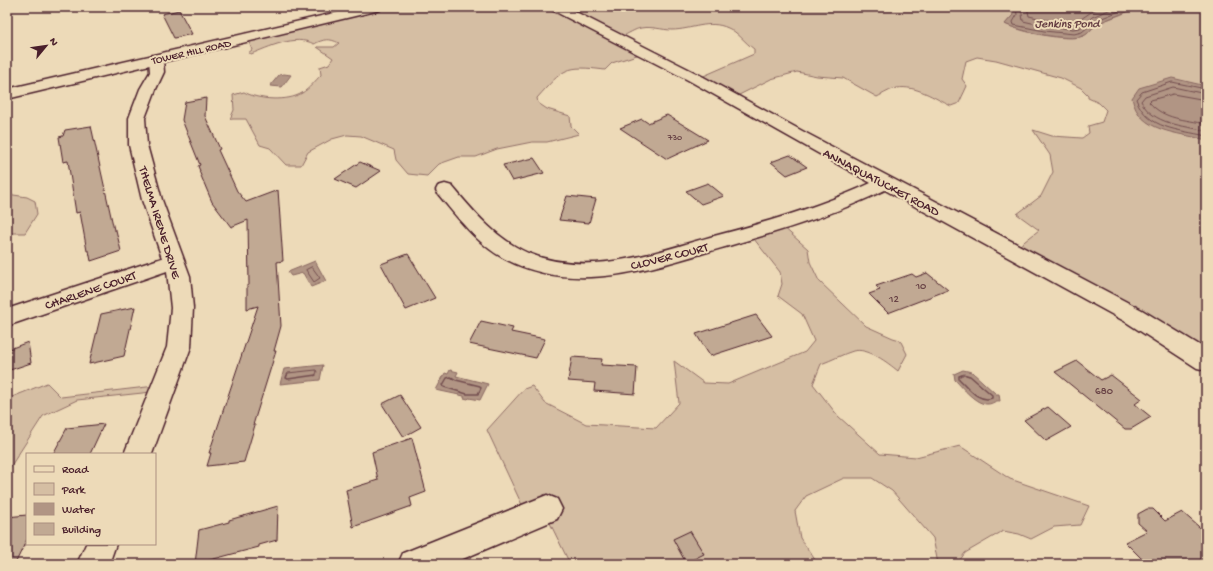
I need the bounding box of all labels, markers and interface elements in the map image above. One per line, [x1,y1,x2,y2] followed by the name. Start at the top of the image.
[1035,18,1101,32] water label: Jenkins Pond
[26,26,66,66] north arrow
[46,36,60,48] text: N
[150,38,233,68] street label: TOWER HILL ROAD
[667,133,682,144] house number: 730
[820,146,942,221] street label: ANNAQUATUCKET ROAD
[134,164,183,281] street label: THELMA IRENE DRIVE
[629,240,711,274] street label: CLOVER COURT
[43,268,139,314] street label: CHARLENE COURT
[915,281,926,293] house number: 10
[888,294,900,306] house number: 12
[1095,386,1113,398] house number: 680
[26,453,156,545] legend
[62,464,89,478] text: Road
[61,484,87,498] text: Park
[62,504,96,518] text: Water
[61,524,101,538] text: Building

